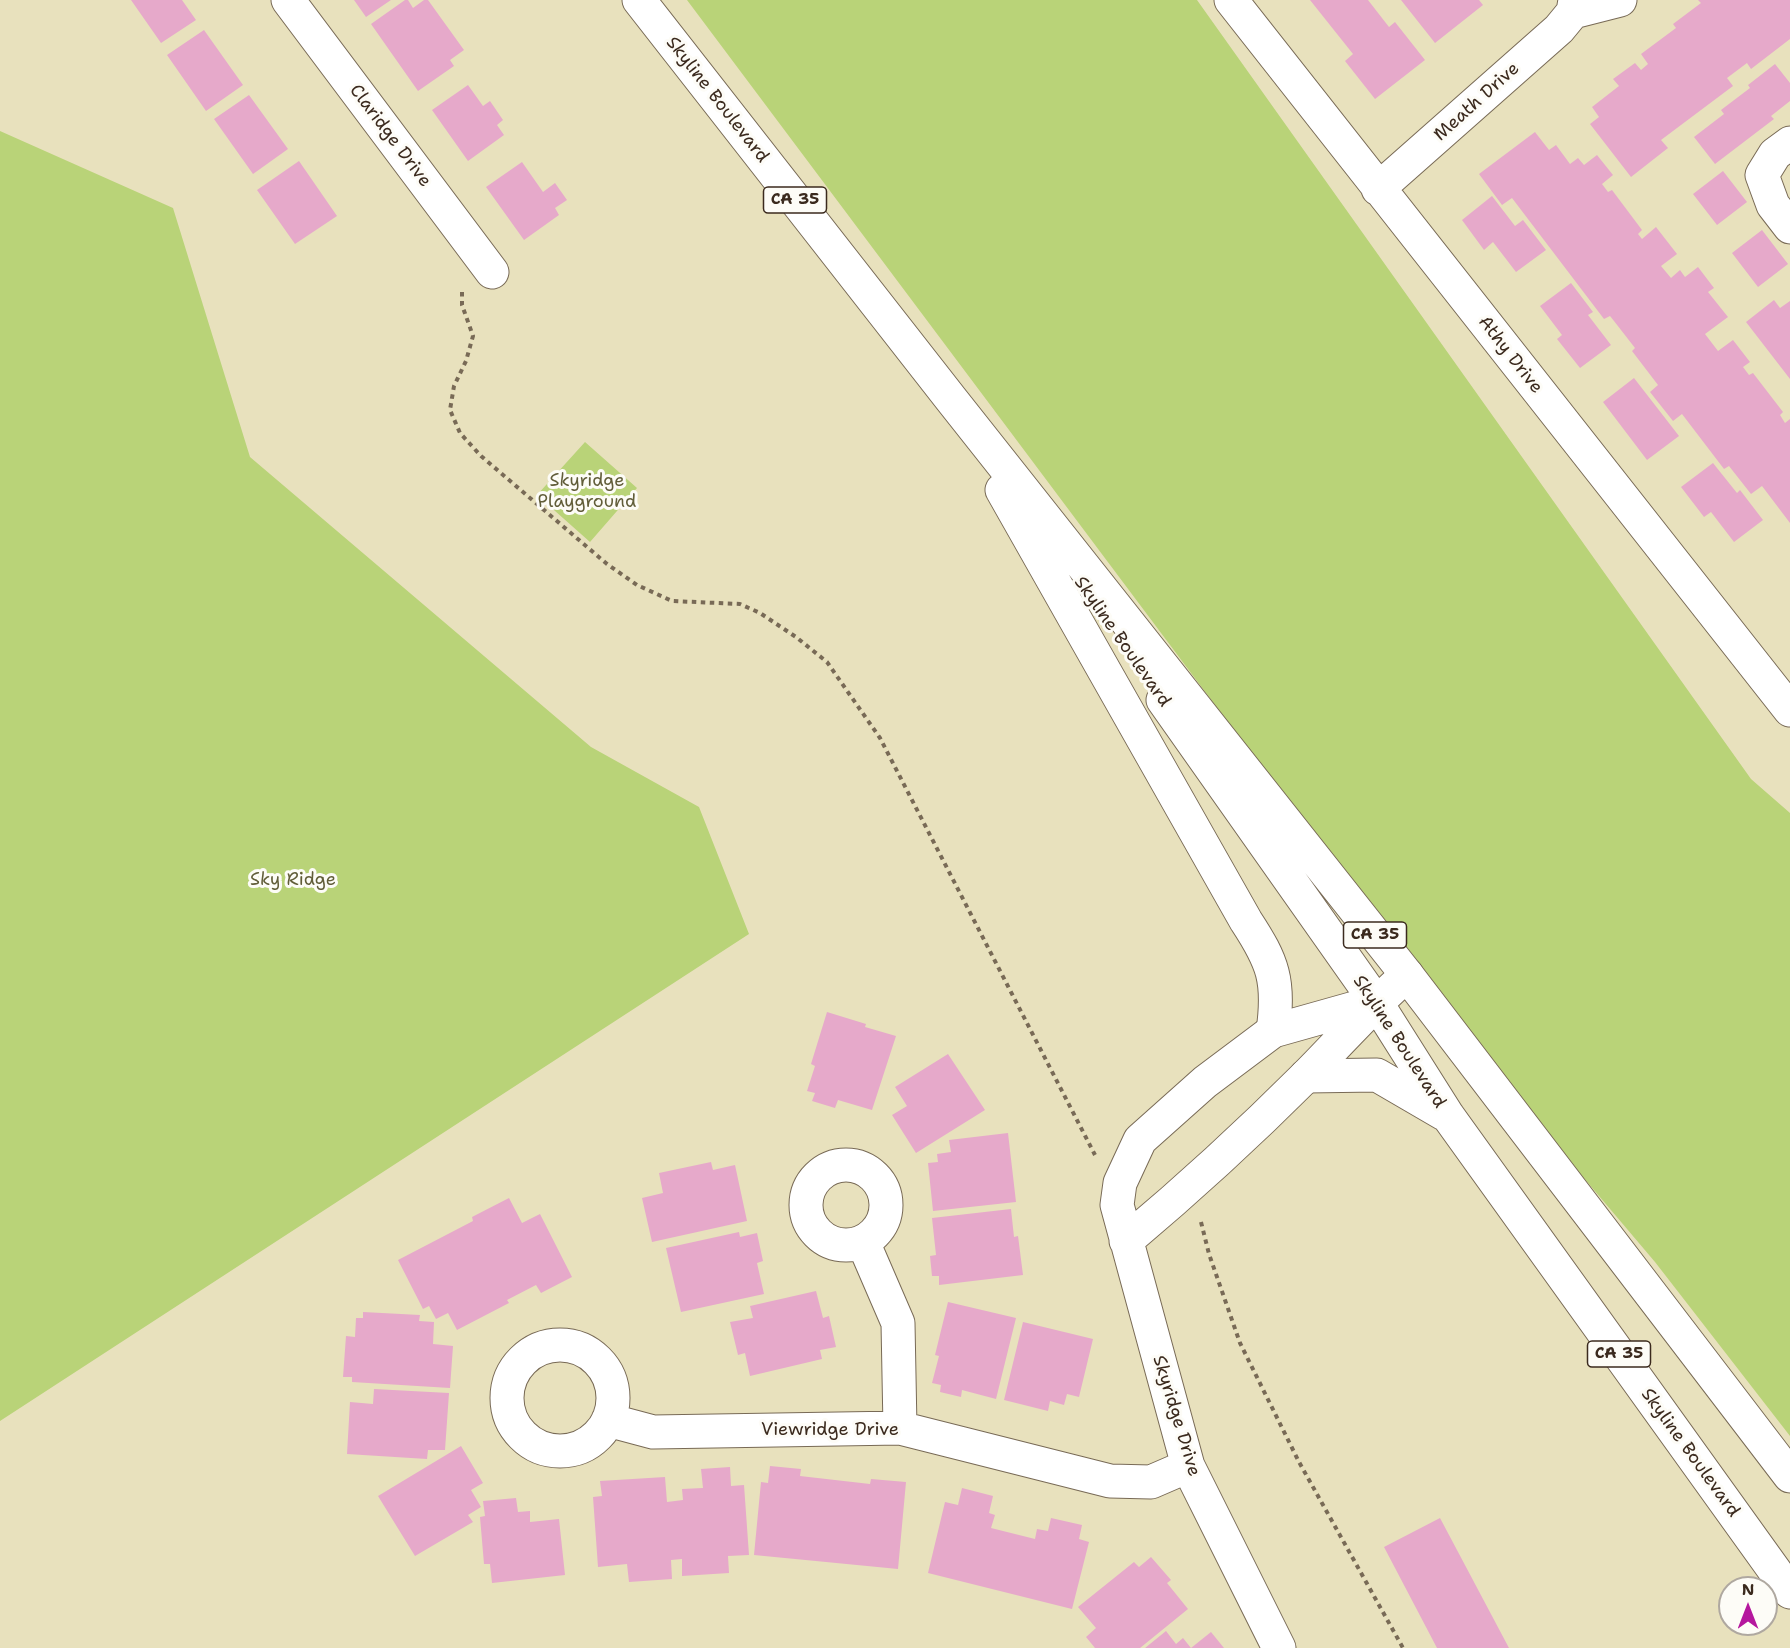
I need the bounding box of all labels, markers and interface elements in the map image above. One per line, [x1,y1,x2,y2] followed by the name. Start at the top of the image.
[661,33,773,167] street label: Skyline Boulevard
[1430,58,1524,146] street label: Meath Drive
[344,81,436,191] street label: Claridge Drive
[764,187,826,213] road number: CA 35
[1473,312,1547,398] street label: Athy Drive
[538,470,636,512] park label: Skyridge Playground
[1069,573,1175,711] street label: Skyline Boulevard
[250,869,336,891] park label: Sky Ridge
[1344,922,1406,948] road number: CA 35
[1348,972,1450,1112] street label: Skyline Boulevard
[1588,1341,1650,1367] road number: CA 35
[1147,1353,1205,1479] street label: Skyridge Drive
[1636,1384,1744,1522] street label: Skyline Boulevard
[761,1419,899,1441] street label: Viewridge Drive
[1718,1576,1778,1636] north arrow
[1742,1579,1754,1600] text: N

